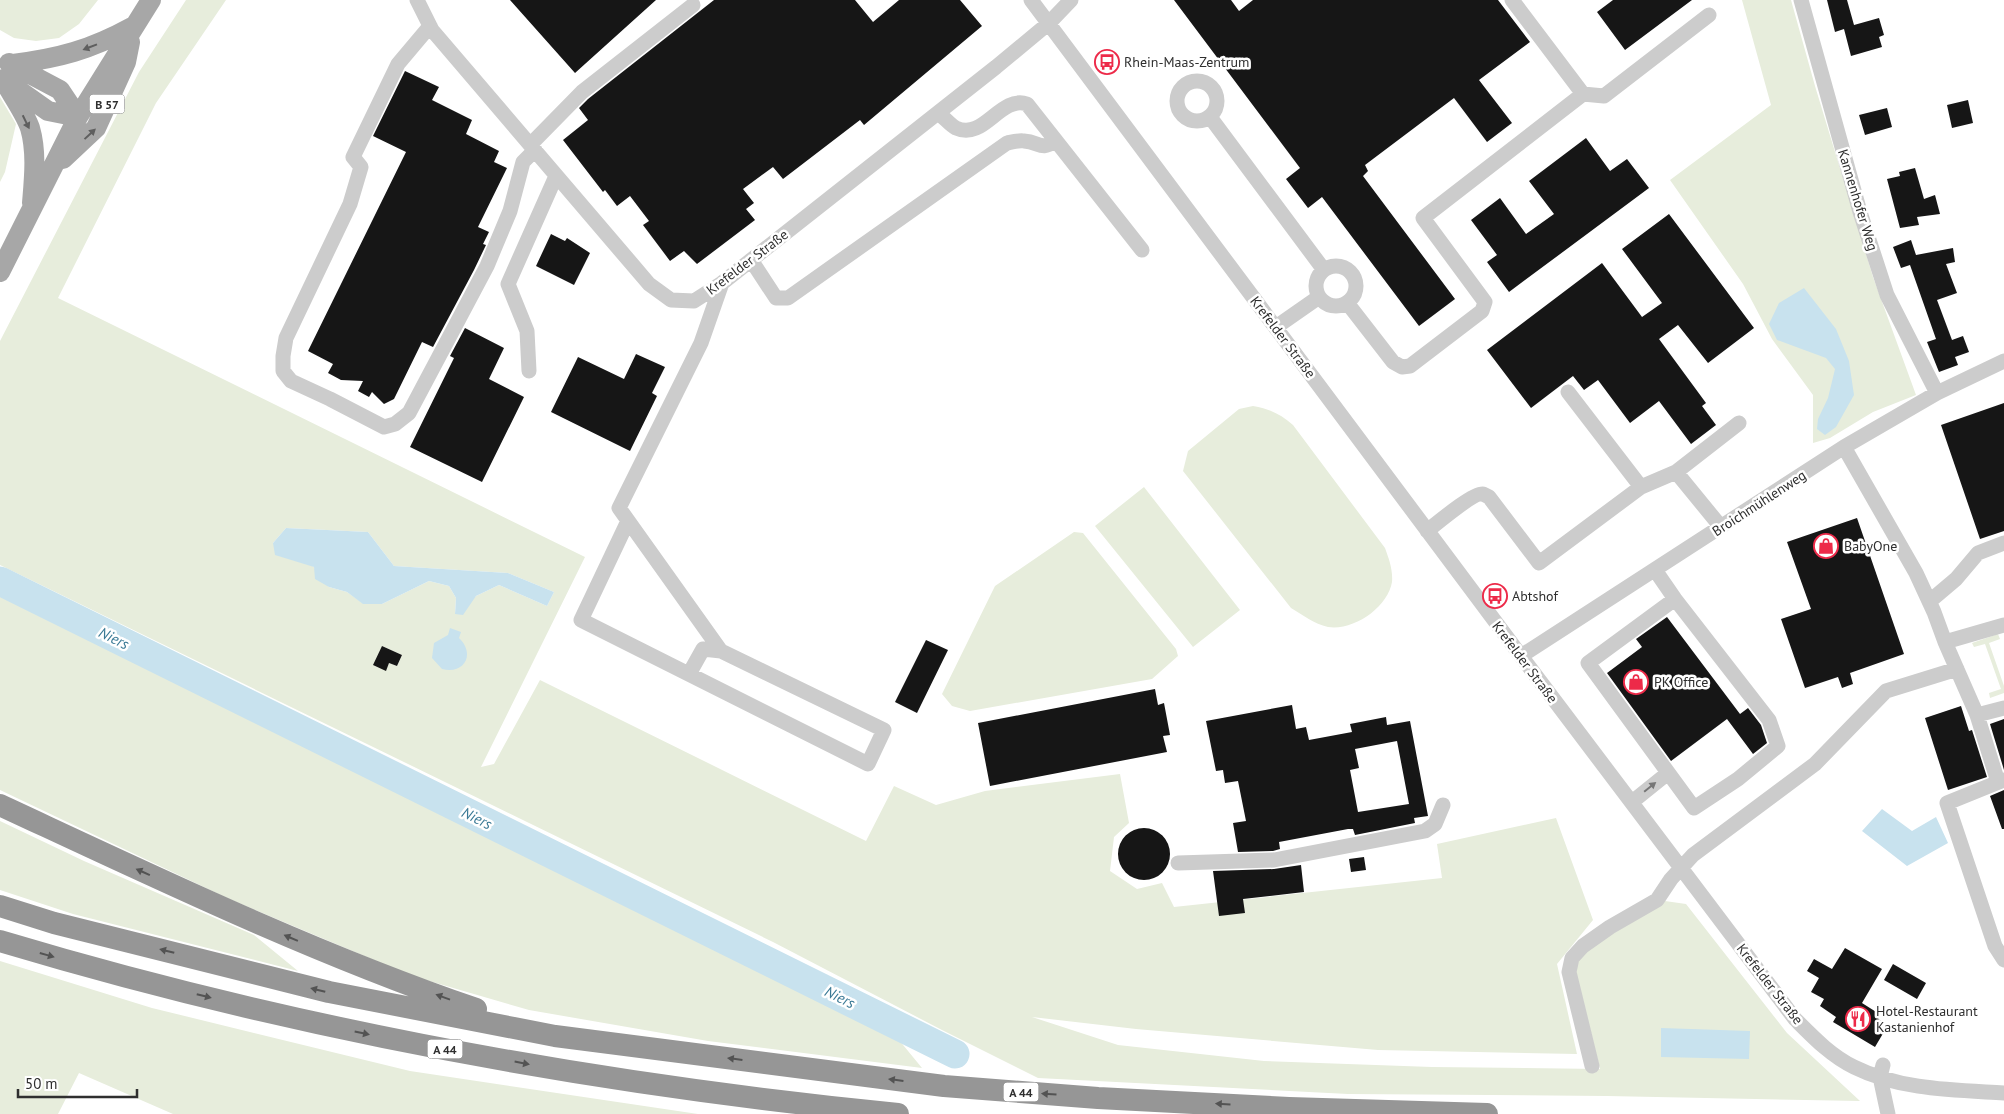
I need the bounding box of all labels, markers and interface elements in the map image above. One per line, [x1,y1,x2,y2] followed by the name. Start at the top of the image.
[82,43,97,51] one-way arrow
[1094,49,1120,75] bus stop icon: Rhein-Maas-Zentrum
[1124,53,1249,71] place label: Rhein-Maas-Zentrum
[90,95,124,114] road number: B 57
[22,115,30,130] one-way arrow
[83,128,95,140] one-way arrow
[1834,147,1882,253] street label: Kannenhofer Weg
[702,225,792,299] street label: Krefelder Straße
[1246,292,1320,382] street label: Krefelder Straße
[1709,466,1809,540] street label: Broichmühlenweg
[1813,533,1839,559] shop icon: BabyOne
[1844,537,1897,555] place label: BabyOne
[1482,583,1508,609] bus stop icon: Abtshof
[1512,587,1558,605] place label: Abtshof
[1488,617,1562,707] street label: Krefelder Straße
[96,623,132,653] water label: Niers
[1623,669,1649,695] shop icon: PK Office
[1654,673,1708,691] place label: PK Office
[1643,782,1656,793] one-way arrow
[459,803,495,833] water label: Niers
[136,867,150,875] one-way arrow
[284,934,298,942] one-way arrow
[1733,940,1807,1028] street label: Krefelder Straße
[160,947,175,955] one-way arrow
[39,952,54,960] one-way arrow
[822,982,858,1012] water label: Niers
[311,985,326,993] one-way arrow
[196,992,211,1000] one-way arrow
[435,993,450,1001] one-way arrow
[1876,1002,1978,1036] place label: Hotel-Restaurant Kastanienhof
[1845,1006,1871,1032] restaurant icon: Hotel-Restaurant Kastanienhof
[355,1029,370,1037] one-way arrow
[428,1040,462,1058] road number: A 44
[726,1055,742,1063] one-way arrow
[514,1059,530,1067] one-way arrow
[18,1066,136,1098] scale bar
[25,1074,58,1093] text: 50 m
[887,1076,903,1084] one-way arrow
[1004,1082,1038,1102] road number: A 44
[1041,1090,1057,1098] one-way arrow
[1214,1100,1230,1108] one-way arrow

